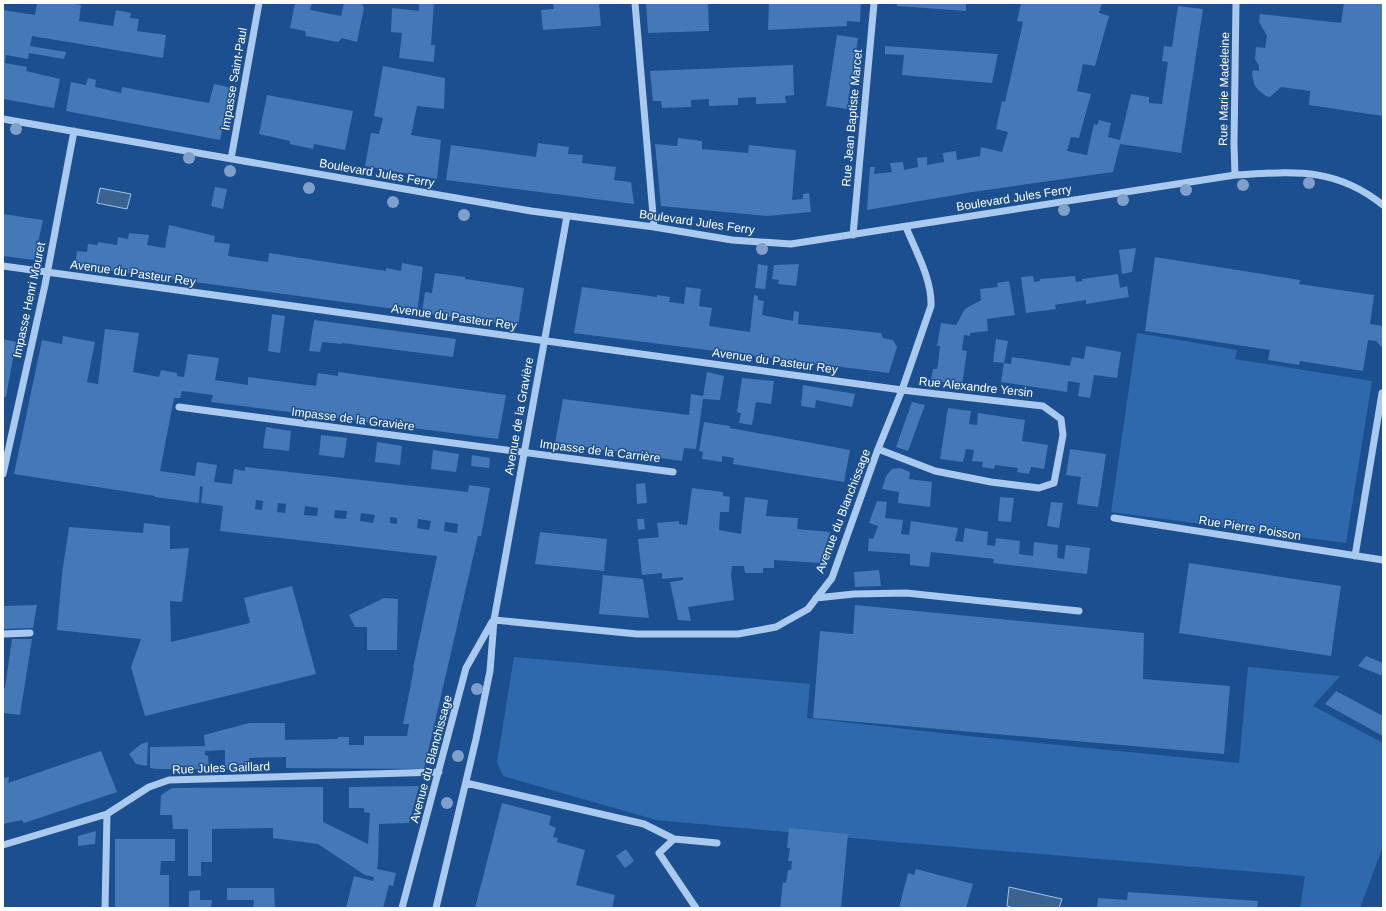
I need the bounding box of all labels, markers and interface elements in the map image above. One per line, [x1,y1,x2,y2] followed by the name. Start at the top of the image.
[218,27,250,131] street label: Impasse Saint-Paul
[1216,32,1232,146] street label: Rue Marie Madeleine
[839,48,865,187] street label: Rue Jean Baptiste Marcet
[318,156,436,190] street label: Boulevard Jules Ferry
[955,182,1073,214] street label: Boulevard Jules Ferry
[638,207,756,237] street label: Boulevard Jules Ferry
[10,240,48,359] street label: Impasse Henri Mouret
[69,257,197,289] street label: Avenue du Pasteur Rey
[390,301,518,333] street label: Avenue du Pasteur Rey
[711,345,839,377] street label: Avenue du Pasteur Rey
[502,356,536,476] street label: Avenue de la Gravière
[918,374,1034,400] street label: Rue Alexandre Yersin
[291,404,416,434] street label: Impasse de la Gravière
[539,437,661,465] street label: Impasse de la Carrière
[813,447,873,575] street label: Avenue du Blanchissage
[1198,513,1302,543] street label: Rue Pierre Poisson
[407,693,455,825] street label: Avenue du Blanchissage
[172,759,270,777] street label: Rue Jules Gaillard

